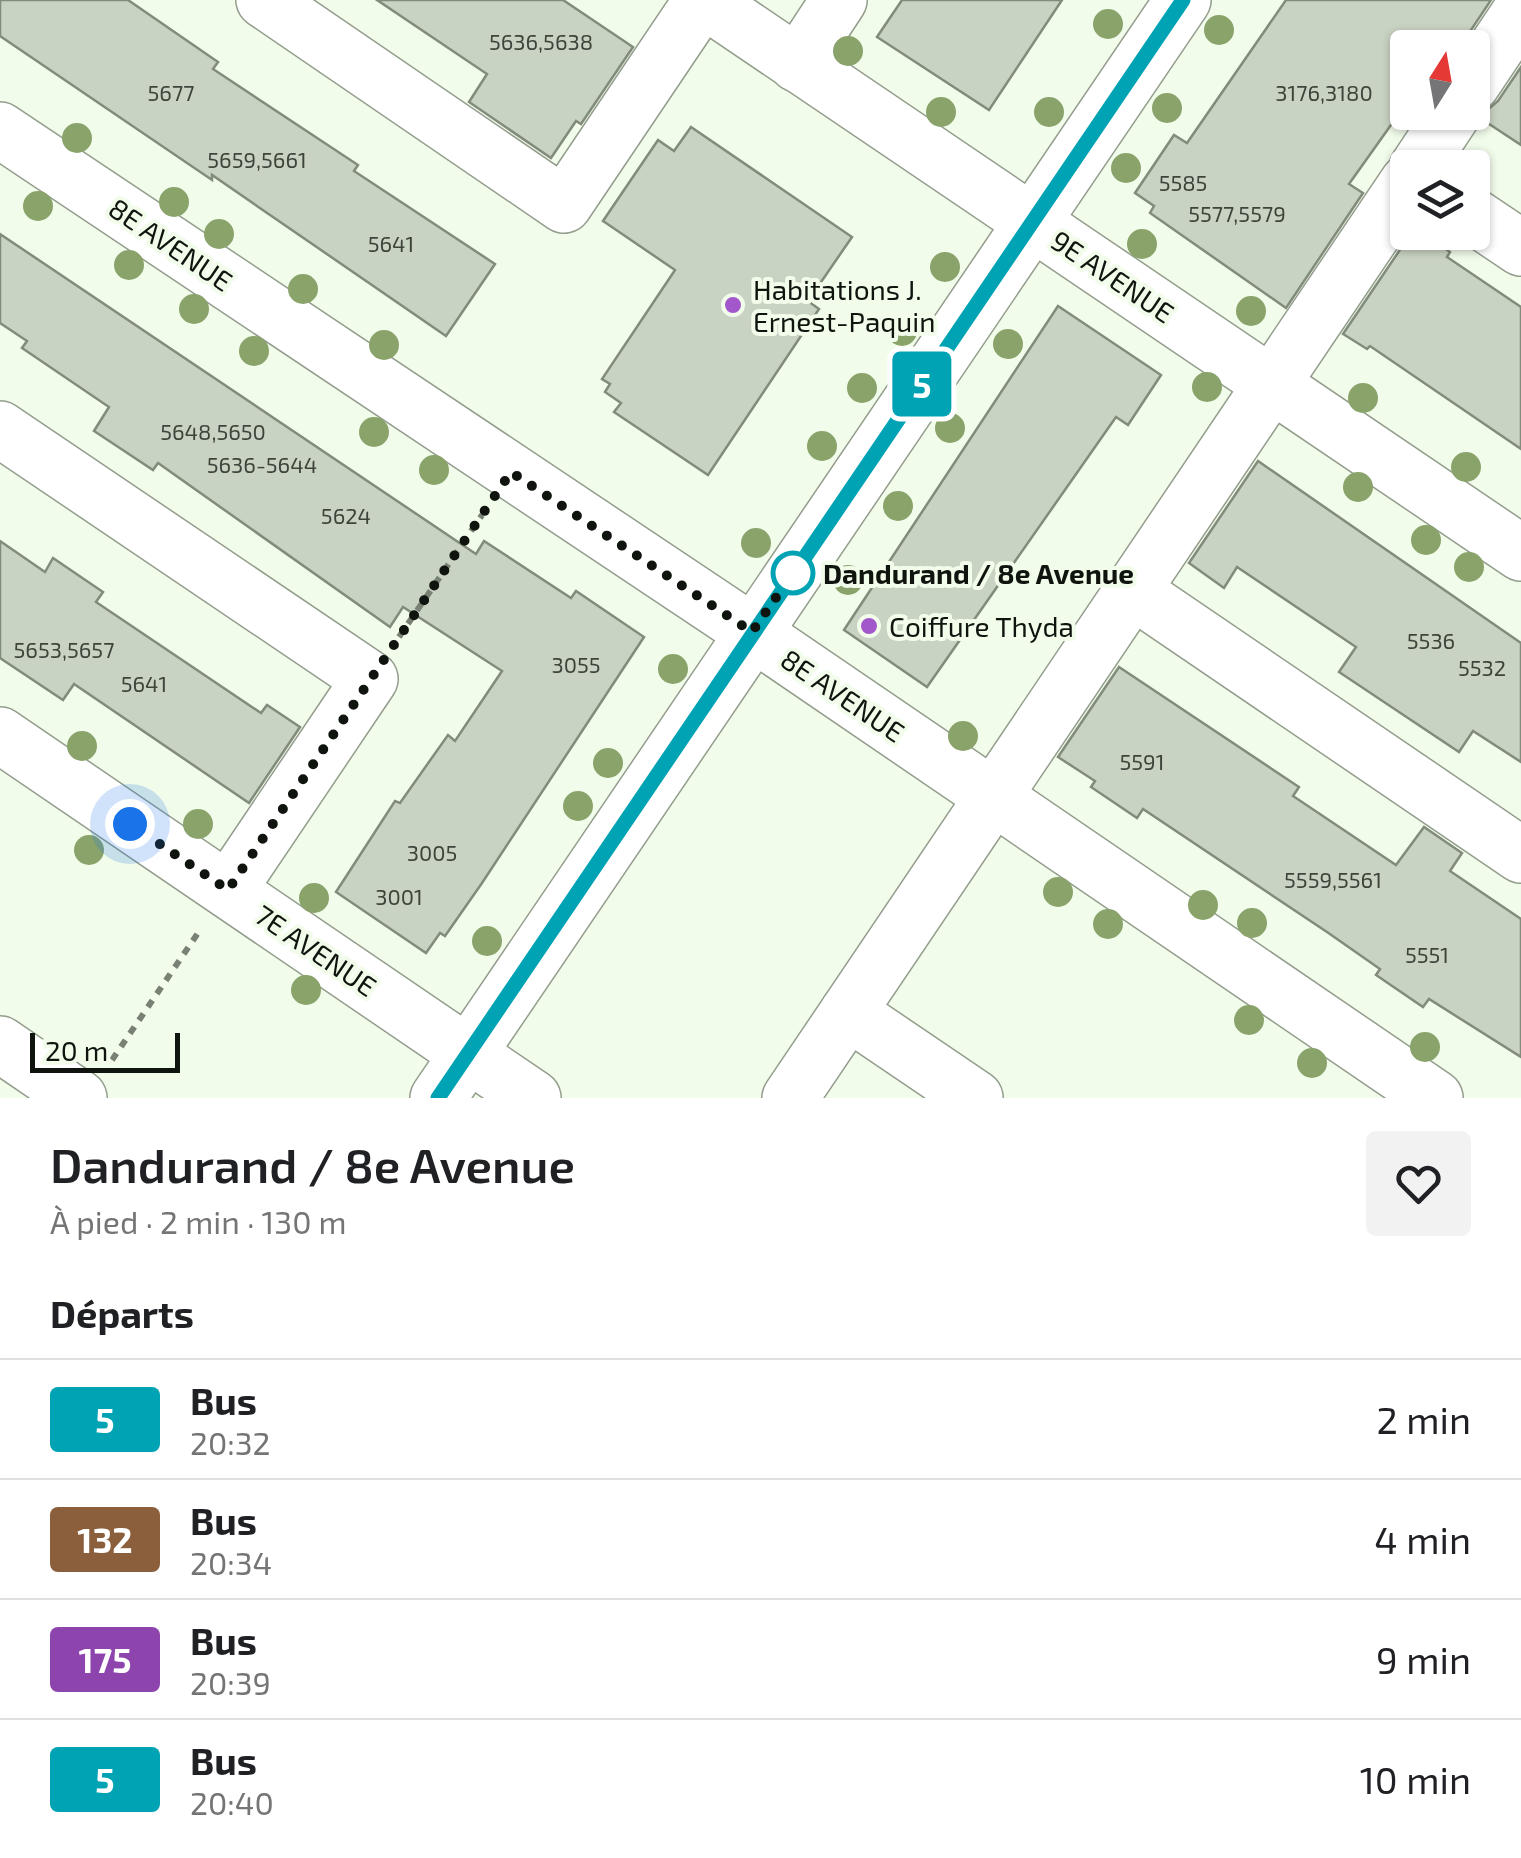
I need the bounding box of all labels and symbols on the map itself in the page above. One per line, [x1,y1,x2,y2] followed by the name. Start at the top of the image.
[489,28,593,54] house number: 5636,5638
[1390,30,1490,130] north arrow
[148,79,194,105] house number: 5677
[1275,79,1373,105] house number: 3176,3180
[207,146,307,172] house number: 5659,5661
[1159,169,1207,195] house number: 5585
[103,190,239,298] street label: 8E AVENUE
[1188,200,1286,226] house number: 5577,5579
[1045,223,1181,329] street label: 9E AVENUE
[368,230,414,256] house number: 5641
[753,272,936,338] place label: Habitations J. Ernest-Paquin
[722,294,744,316] marker: Habitations J. Ernest-Paquin
[890,352,954,416] line badge: 5
[160,418,266,444] house number: 5648,5650
[207,451,317,477] house number: 5636-5644
[321,502,371,528] house number: 5624
[772,552,814,594] marker: Dandurand / 8e Avenue
[823,556,1134,590] place label: Dandurand / 8e Avenue
[889,609,1074,643] place label: Coiffure Thyda
[858,615,880,637] marker: Coiffure Thyda
[1407,627,1455,653] house number: 5536
[14,636,114,662] house number: 5653,5657
[775,641,911,749] street label: 8E AVENUE
[551,651,601,677] house number: 3055
[1458,654,1506,680] house number: 5532
[121,670,167,696] house number: 5641
[1120,748,1164,774] house number: 5591
[105,799,155,849] your location
[407,839,457,865] house number: 3005
[1284,866,1382,892] house number: 5559,5561
[375,883,423,909] house number: 3001
[249,897,383,1003] street label: 7E AVENUE
[1405,941,1449,967] house number: 5551
[30,1028,180,1072] scale bar

